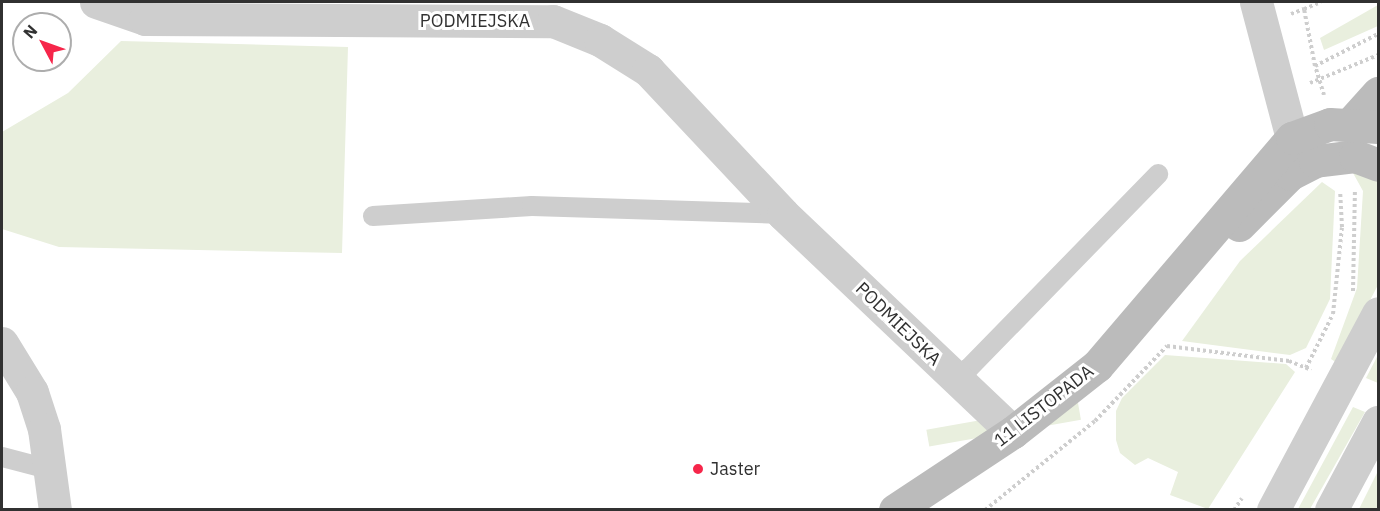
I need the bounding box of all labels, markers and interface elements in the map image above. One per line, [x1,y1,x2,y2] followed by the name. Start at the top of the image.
[420,10,530,32] street label: PODMIEJSKA
[12,12,72,72] north arrow
[19,21,41,42] text: N
[851,278,945,370] street label: PODMIEJSKA
[990,361,1098,451] street label: 11 LISTOPADA
[710,458,760,480] place label: Jaster
[691,462,705,476] marker: Jaster

